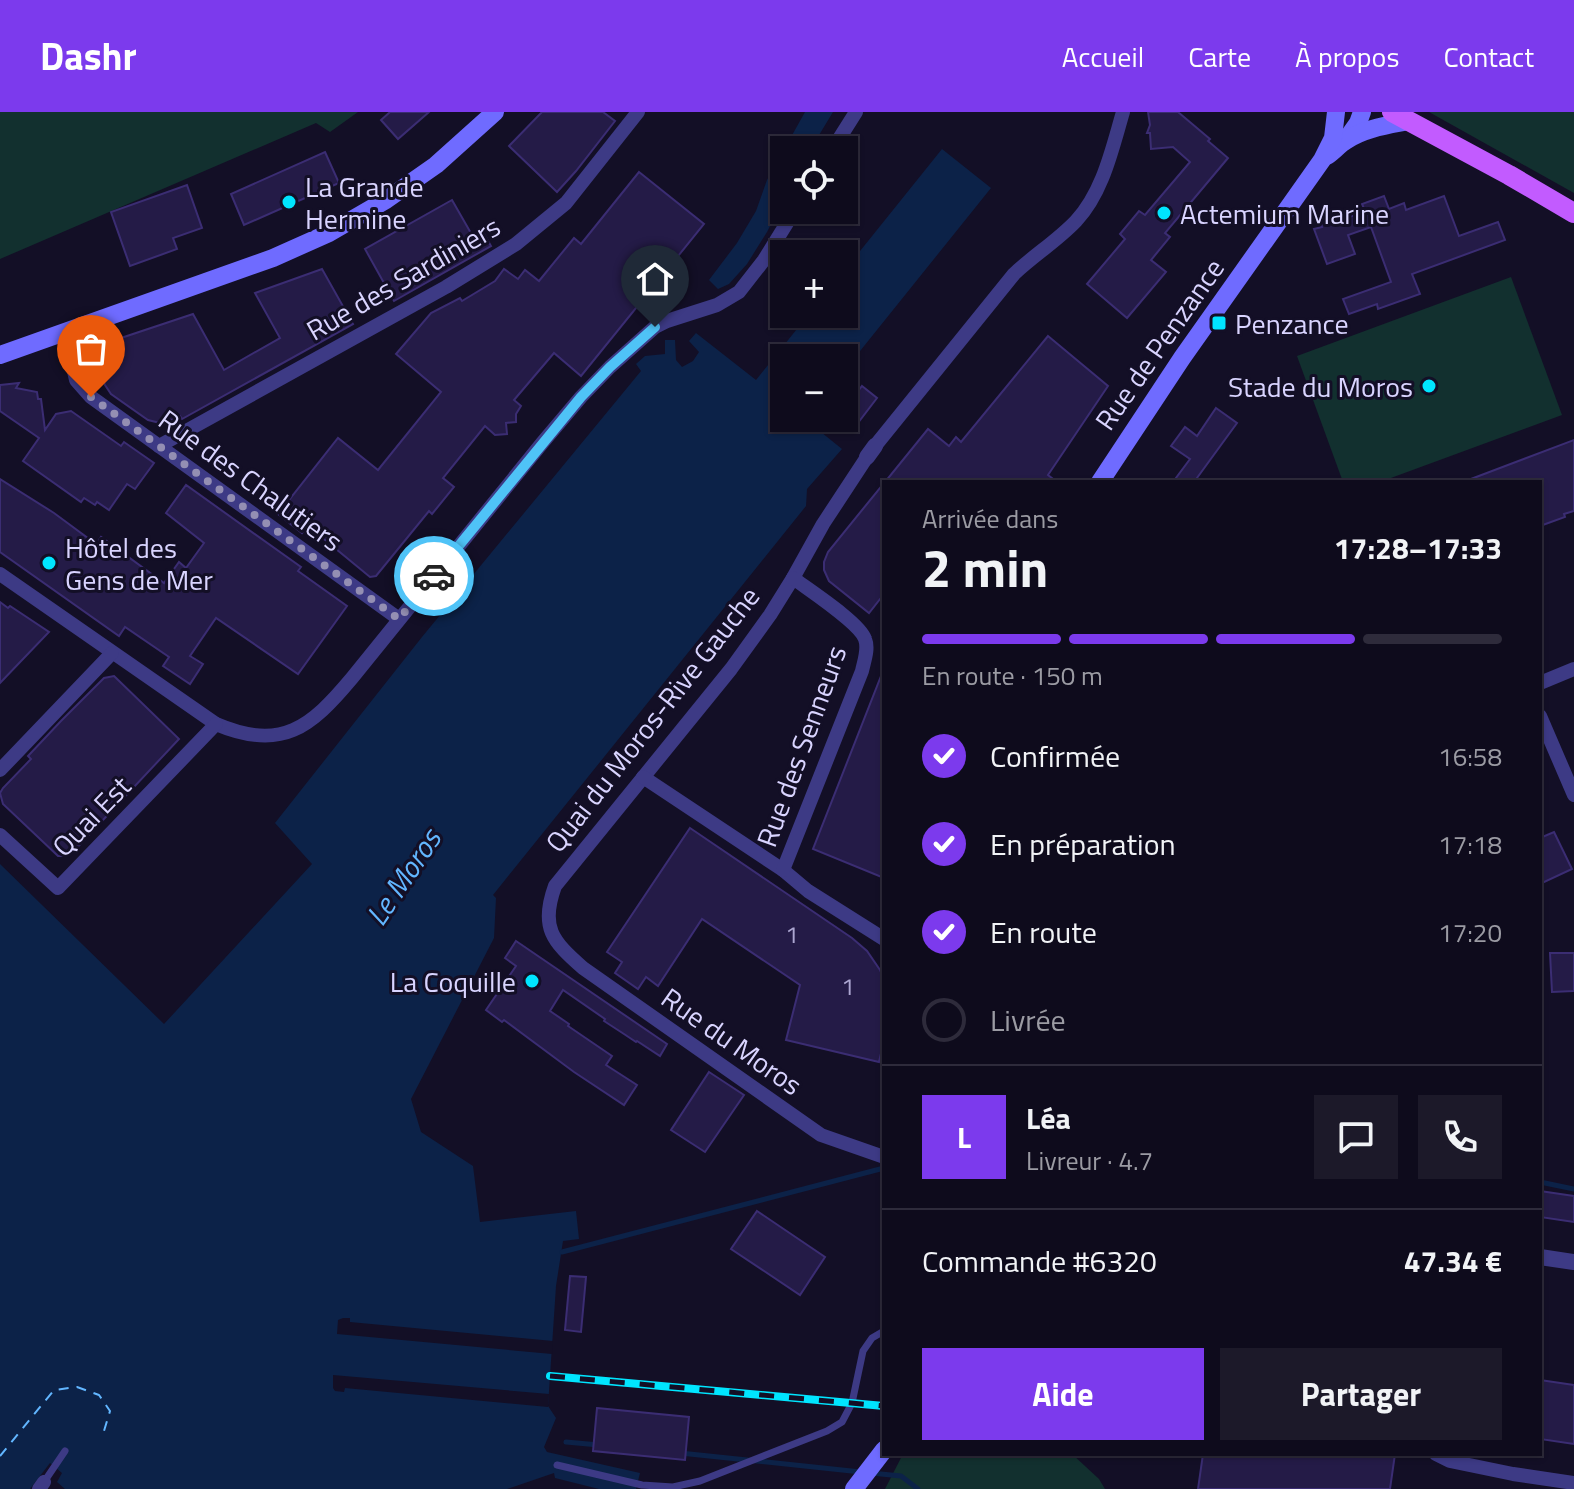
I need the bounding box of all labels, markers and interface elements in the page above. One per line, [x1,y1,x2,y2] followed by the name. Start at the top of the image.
[40,27,137,85] text: Dashr
[1062,35,1144,78] text: Accueil
[1188,35,1251,78] text: Carte
[1295,35,1399,78] text: À propos
[1443,35,1534,78] text: Contact
[770,136,858,432] map controls
[770,136,858,224] button: locate
[305,165,424,240] place label: La Grande Hermine
[1180,192,1389,235] place label: Actemium Marine
[280,193,298,211] marker: La Grande Hermine
[1155,204,1173,222] marker: Actemium Marine
[298,205,508,351] street label: Rue des Sardiniers
[770,240,858,328] button: +
[621,245,689,327] pin
[1084,249,1234,439] street label: Rue de Penzance
[633,257,677,301] icon: home
[1235,302,1349,345] place label: Penzance
[1210,314,1228,332] marker: Penzance
[57,315,125,397] pin
[69,327,113,371] icon: bag
[770,344,858,432] button: −
[1228,365,1413,408] place label: Stade du Moros
[1420,377,1438,395] marker: Stade du Moros
[150,398,352,562] street label: Rue des Chalutiers
[922,499,1058,538] text: Arrivée dans
[1334,525,1502,571] text: 17:28–17:33
[65,526,213,601] place label: Hôtel des Gens de Mer
[922,528,1048,607] text: 2 min
[394,536,474,616] courier
[40,554,58,572] marker: Hôtel des Gens de Mer
[412,554,456,598] icon: car
[534,577,770,861] street label: Quai du Moros-Rive Gauche
[745,639,857,853] street label: Rue des Senneurs
[922,656,1103,695] text: En route · 150 m
[990,733,1120,779] text: Confirmée
[922,734,966,778] icon: check
[1438,737,1502,776] text: 16:58
[41,766,141,866] street label: Quai Est
[354,818,453,935] water label: Le Moros
[990,821,1176,867] text: En préparation
[922,822,966,866] icon: check
[1438,825,1502,864] text: 17:18
[990,909,1097,955] text: En route
[922,910,966,954] icon: check
[1438,913,1502,952] text: 17:20
[785,916,799,952] house number: 1
[390,960,516,1003] place label: La Coquille
[841,968,855,1004] house number: 1
[523,972,541,990] marker: La Coquille
[653,976,811,1106] street label: Rue du Moros
[990,997,1066,1043] text: Livrée
[1026,1095,1071,1141] text: Léa
[1314,1095,1398,1179] button: chat
[1418,1095,1502,1179] button: phone
[957,1114,971,1160] text: L
[1026,1141,1153,1180] text: Livreur · 4.7
[922,1238,1157,1284] text: Commande #6320
[1404,1238,1502,1284] text: 47.34 €
[922,1348,1204,1440] button: Aide
[1220,1348,1502,1440] button: Partager

